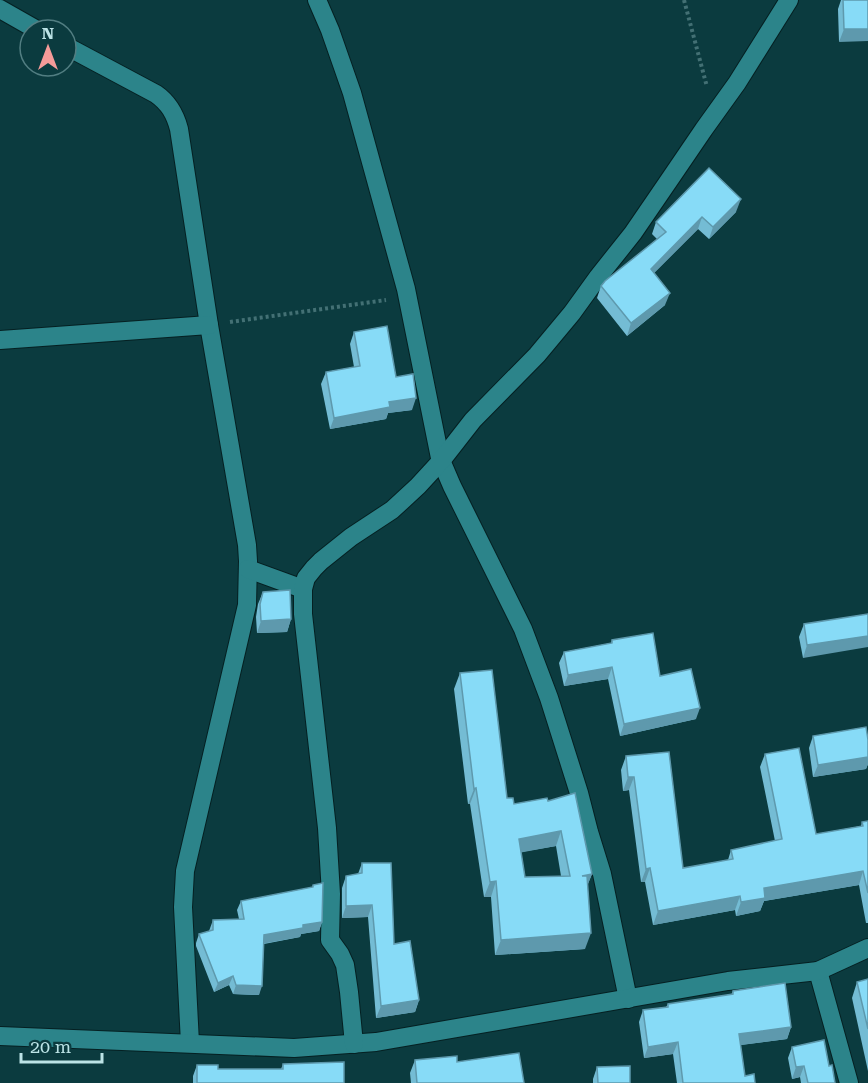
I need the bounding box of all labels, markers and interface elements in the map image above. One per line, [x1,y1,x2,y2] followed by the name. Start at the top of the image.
[18,18,78,78] north arrow
[42,24,54,43] text: N
[21,1026,102,1064] scale bar
[30,1036,71,1057] text: 20 m

